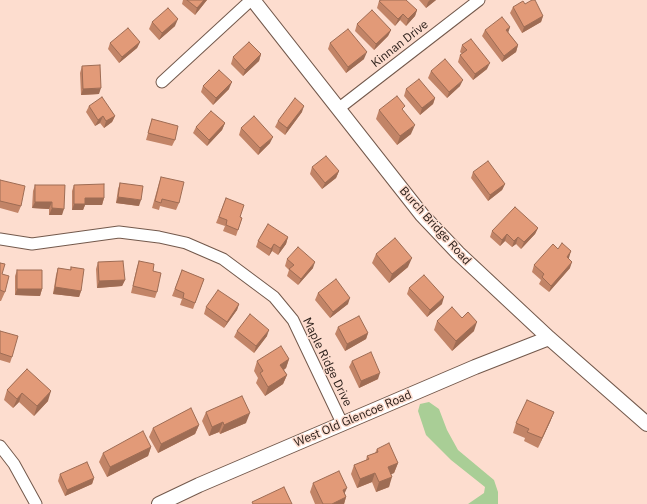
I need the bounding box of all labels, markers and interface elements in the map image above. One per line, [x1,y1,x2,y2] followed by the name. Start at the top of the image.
[369,17,431,71] street label: Kinnan Drive
[396,184,474,268] street label: Burch Bridge Road
[299,315,355,409] street label: Maple Ridge Drive
[292,388,414,450] street label: West Old Glencoe Road

